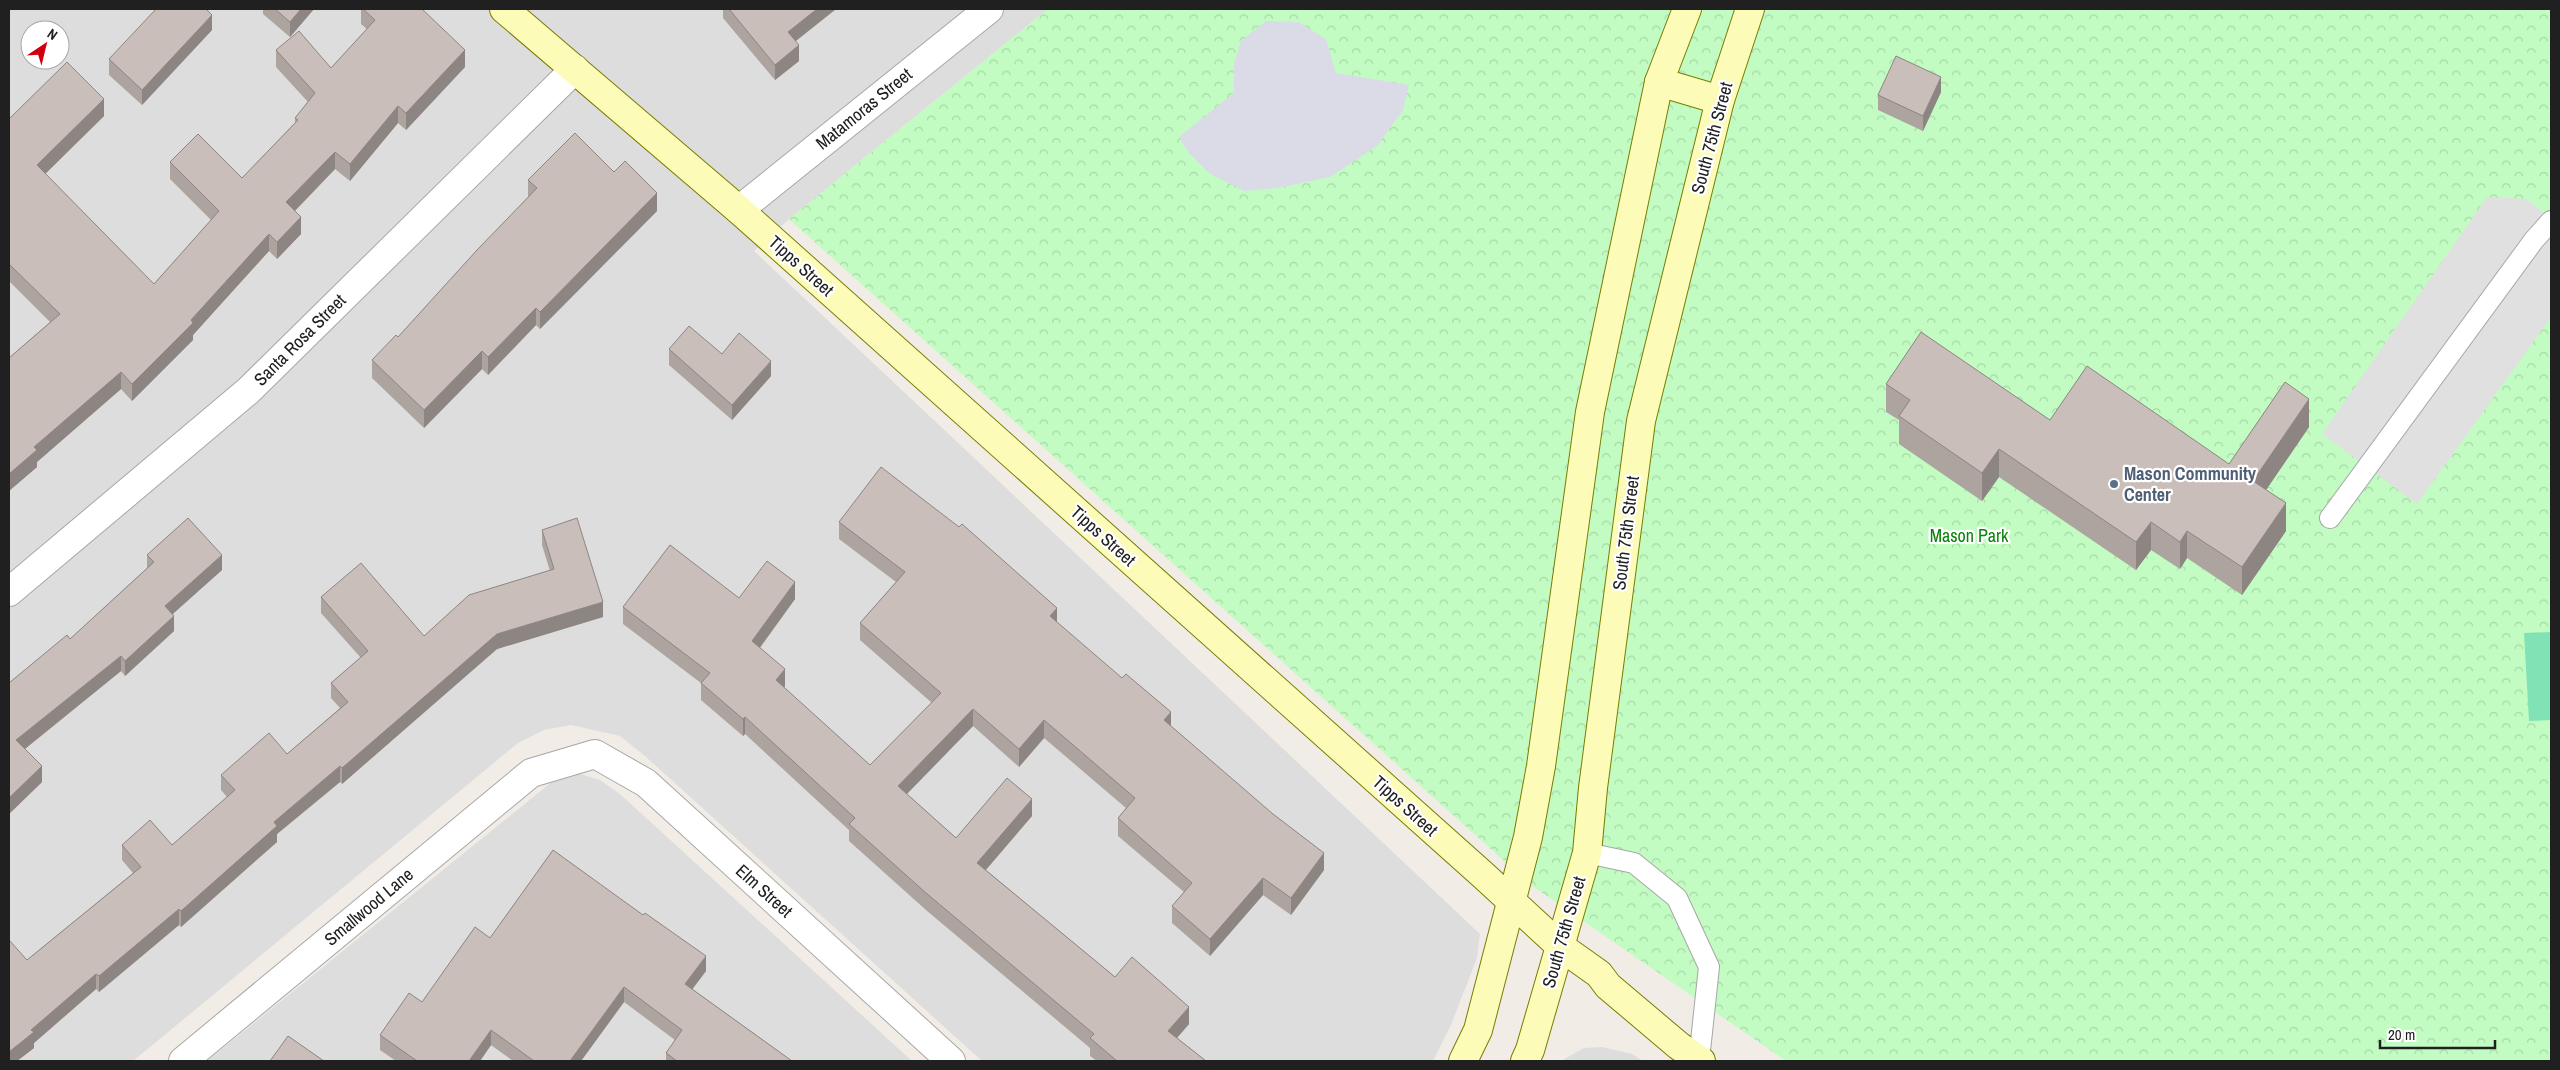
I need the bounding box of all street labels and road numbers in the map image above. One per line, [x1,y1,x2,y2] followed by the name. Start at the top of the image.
[810,62,917,155] street label: Matamoras Street
[1685,79,1738,197] street label: South 75th Street
[763,230,839,302] street label: Tipps Street
[248,288,351,391] street label: Santa Rosa Street
[1606,474,1645,591] street label: South 75th Street
[1065,500,1141,572] street label: Tipps Street
[1367,770,1443,842] street label: Tipps Street
[730,858,798,923] street label: Elm Street
[319,862,419,951] street label: Smallwood Lane
[1536,873,1591,991] street label: South 75th Street

